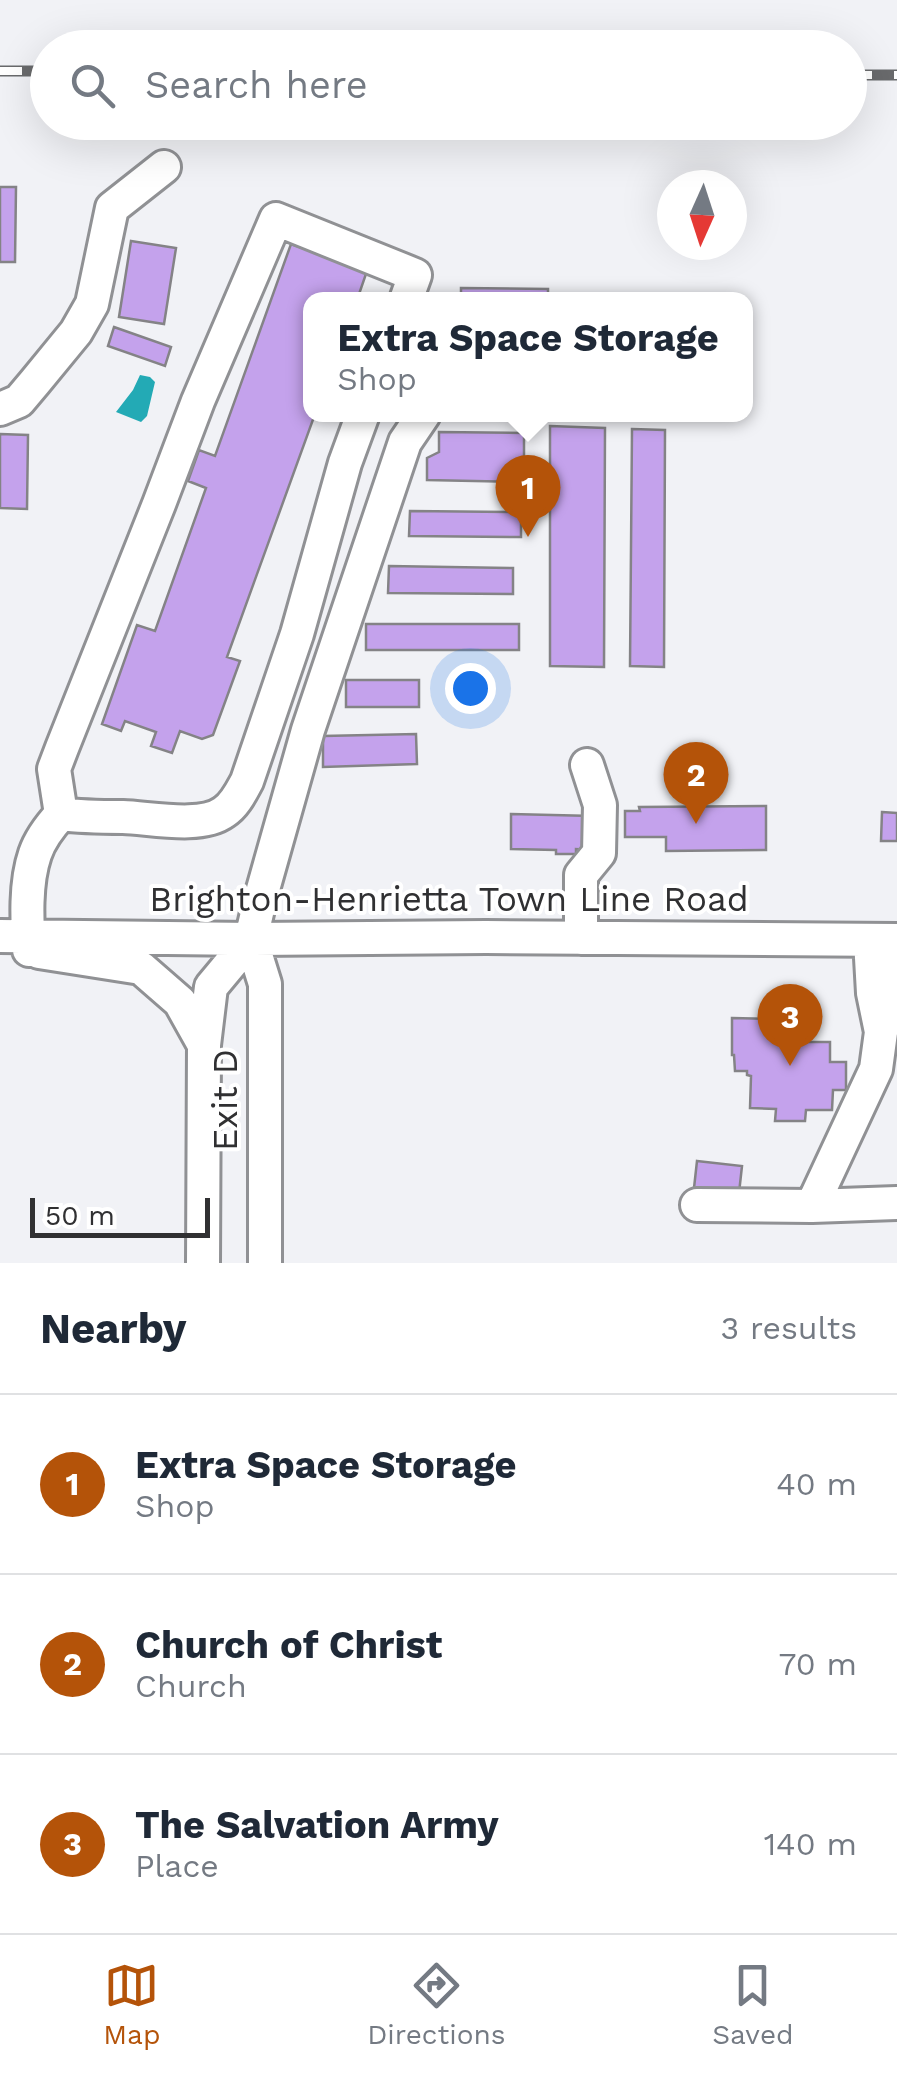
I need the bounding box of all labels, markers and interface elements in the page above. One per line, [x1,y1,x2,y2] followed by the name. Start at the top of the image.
[30,30,867,140] search box
[65,58,120,113] icon: search
[145,63,368,107] text: Search here
[657,170,747,260] north arrow
[303,292,753,422] popup
[337,316,719,360] text: Extra Space Storage
[337,360,417,398] text: Shop
[496,454,560,537] pin: 1
[445,663,496,714] your location
[664,742,728,824] pin: 2
[149,878,749,920] street label: Brighton-Henrietta Town Line Road
[758,984,822,1066] pin: 3
[204,1049,246,1151] street label: Exit D
[30,1193,210,1238] scale bar
[45,1199,115,1232] text: 50 m
[40,1304,187,1353] text: Nearby
[720,1309,857,1347] text: 3 results
[135,1443,516,1487] text: Extra Space Storage
[66,1465,79,1503] text: 1
[776,1465,857,1503] text: 40 m
[135,1487,215,1525] text: Shop
[135,1623,442,1667] text: Church of Christ
[63,1645,82,1683] text: 2
[778,1645,857,1683] text: 70 m
[135,1667,247,1705] text: Church
[135,1803,499,1847] text: The Salvation Army
[63,1825,82,1863] text: 3
[764,1825,857,1863] text: 140 m
[135,1847,219,1885] text: Place
[103,1958,161,2051] tab: Map
[367,1958,506,2051] tab: Directions
[712,1958,794,2051] tab: Saved

